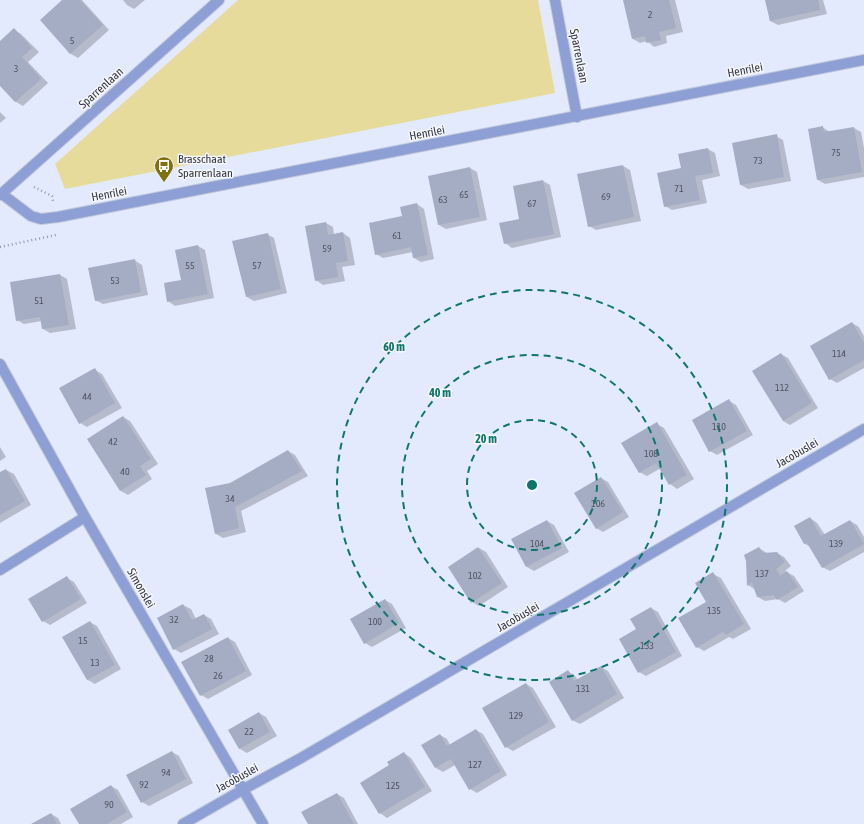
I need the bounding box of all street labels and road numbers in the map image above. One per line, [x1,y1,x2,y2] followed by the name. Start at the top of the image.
[567,28,591,84] street label: Sparrenlaan
[726,60,764,80] street label: Henrilei
[76,64,126,112] street label: Sparrenlaan
[408,123,446,143] street label: Henrilei
[90,184,128,204] street label: Henrilei
[773,435,821,471] street label: Jacobuslei
[124,566,158,610] street label: Simonslei
[494,599,542,635] street label: Jacobuslei
[213,761,261,795] street label: Jacobuslei

